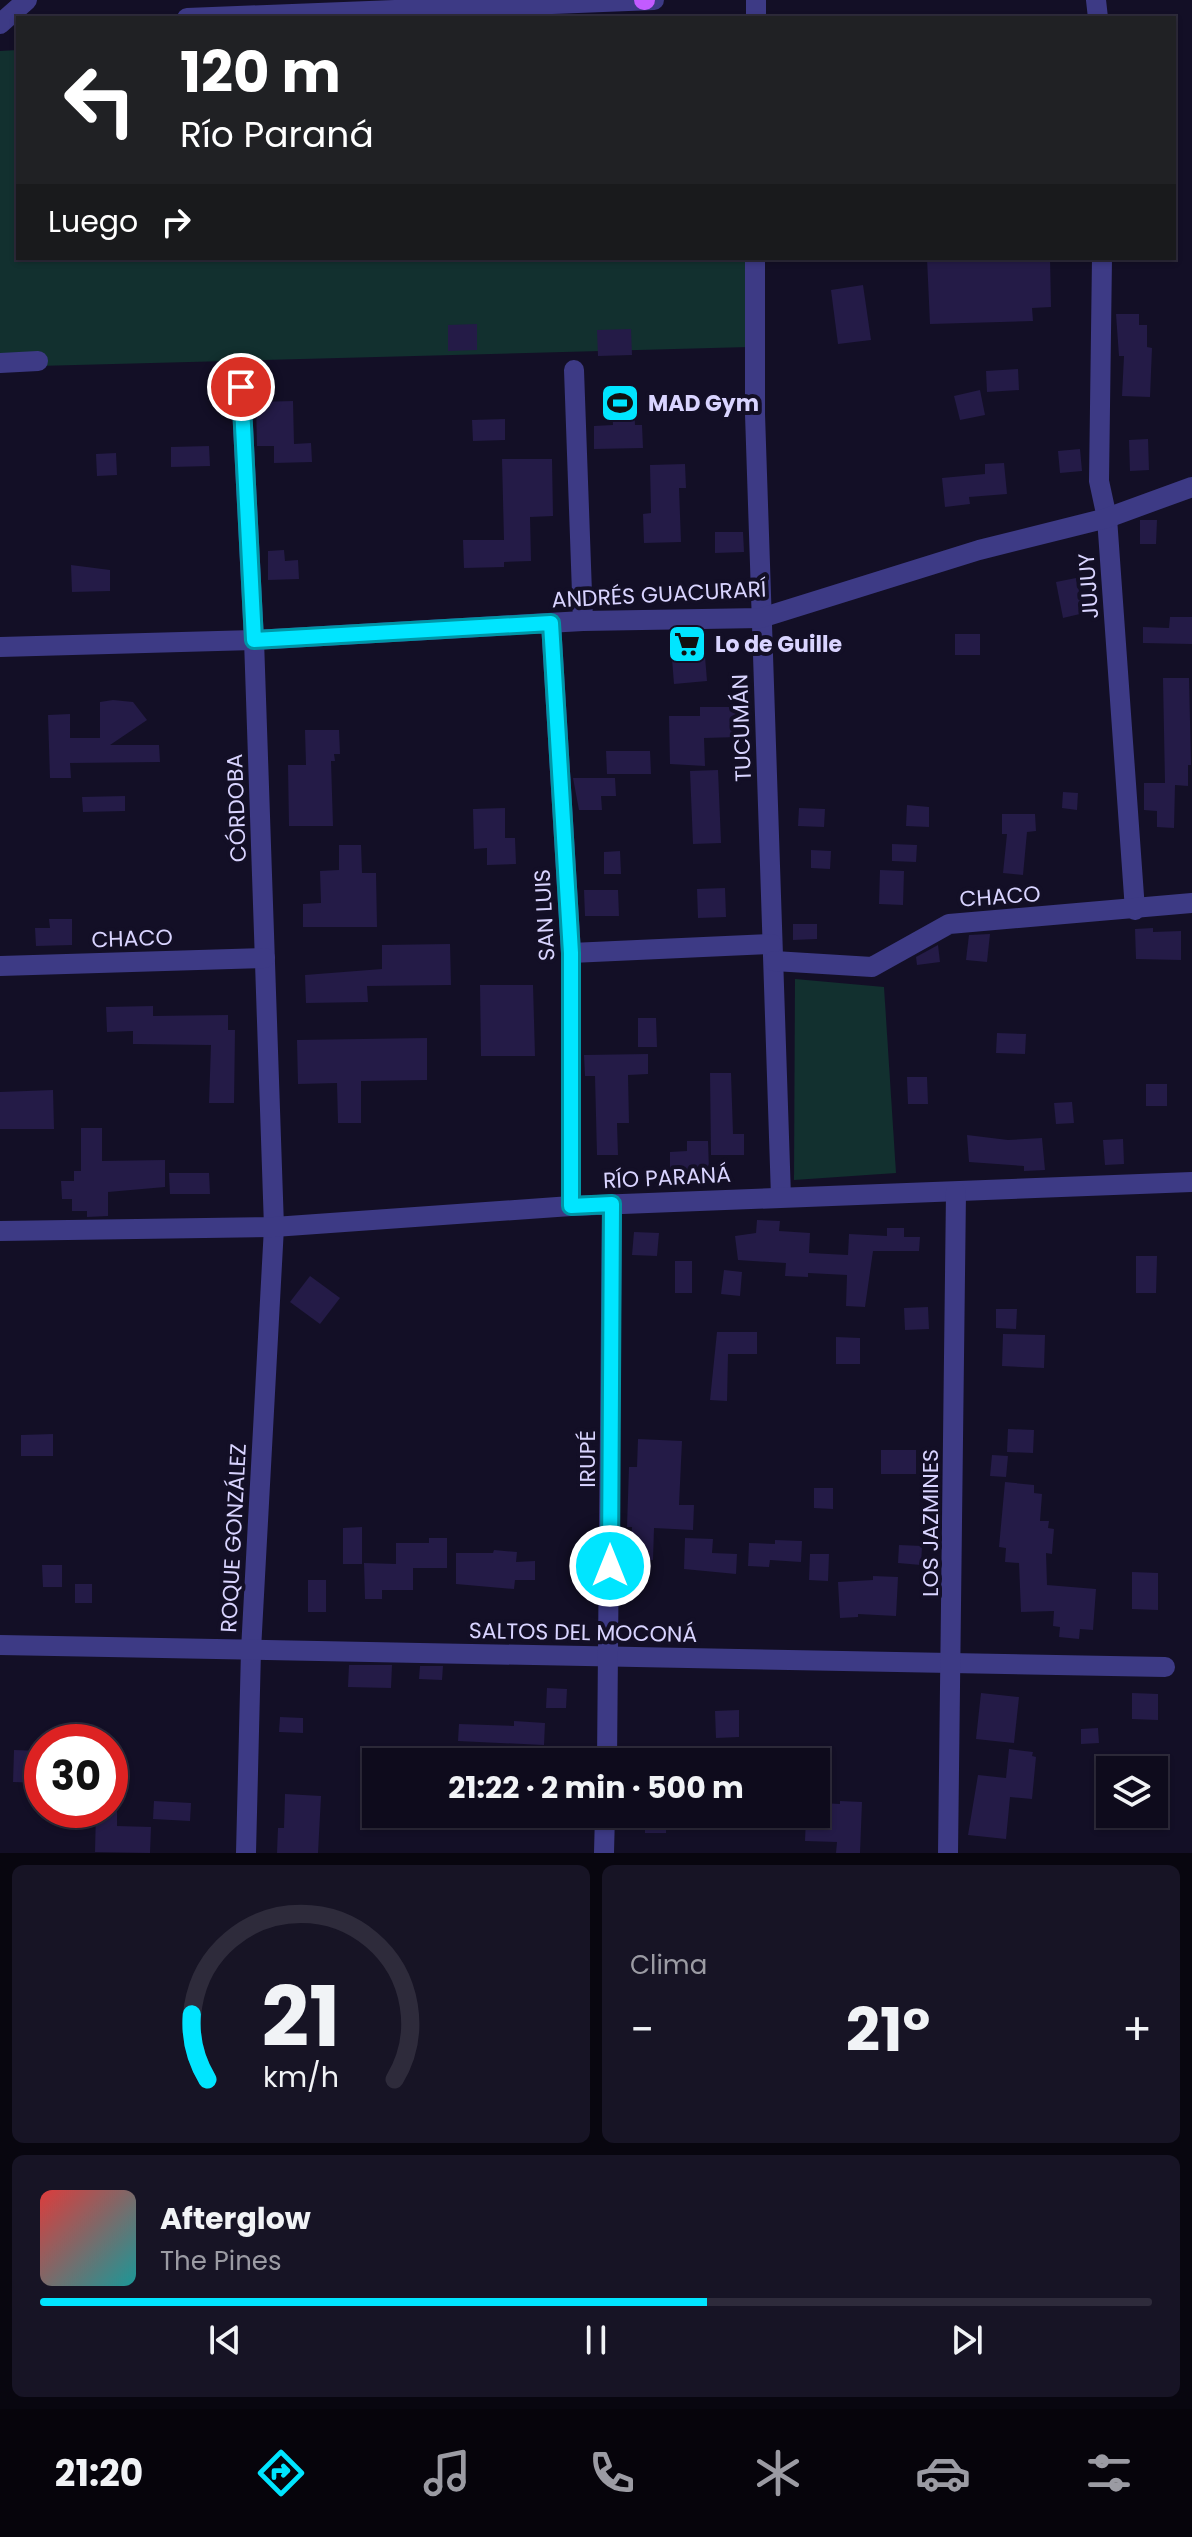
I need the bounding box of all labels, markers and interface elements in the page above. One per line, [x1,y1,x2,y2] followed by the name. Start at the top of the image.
[180,33,341,112] text: 120 m
[48,48,152,152] icon: left
[180,109,374,160] text: Río Paraná
[48,200,138,243] text: Luego
[154,200,198,244] icon: right
[207,353,275,421] pin
[219,365,263,409] icon: arrive
[599,382,641,424] sports icon: MAD Gym
[648,388,759,419] place label: MAD Gym
[1071,552,1106,620] street label: JUJUY
[551,573,767,616] street label: ANDRÉS GUACURARÍ
[666,623,708,665] supermarket icon: Lo de Guille
[715,629,842,660] place label: Lo de Guille
[724,674,759,782] street label: TUCUMÁN
[219,753,254,863] street label: CÓRDOBA
[527,868,562,962] street label: SAN LUIS
[958,878,1042,915] street label: CHACO
[91,922,173,955] street label: CHACO
[602,1159,732,1196] street label: RÍO PARANÁ
[572,1430,603,1488] street label: IRUPÉ
[213,1443,254,1633] street label: ROQUE GONZÁLEZ
[915,1449,946,1597] street label: LOS JAZMINES
[568,1524,652,1608] position arrow
[469,1615,698,1650] street label: SALTOS DEL MOCONÁ
[24,1724,128,1828] speed limit sign: 30
[1096,1756,1168,1828] map controls
[1096,1756,1168,1828] button: layers
[448,1766,744,1809] text: 21:22 · 2 min · 500 m
[630,1947,707,1983] text: Clima
[262,1959,340,2075] text: 21
[846,1988,930,2072] text: 21°
[630,1999,654,2060] text: −
[1122,1999,1152,2060] text: +
[263,2057,339,2097] text: km/h
[160,2197,311,2240] text: Afterglow
[160,2243,282,2279] text: The Pines
[203,2318,247,2362] icon: previous
[574,2318,618,2362] icon: pause
[945,2318,989,2362] icon: next
[253,2445,309,2501] icon: directions
[419,2445,475,2501] icon: music
[584,2445,640,2501] icon: phone
[750,2445,806,2501] icon: climate
[915,2445,971,2501] icon: car
[1081,2445,1137,2501] icon: filters
[55,2448,143,2499] text: 21:20

